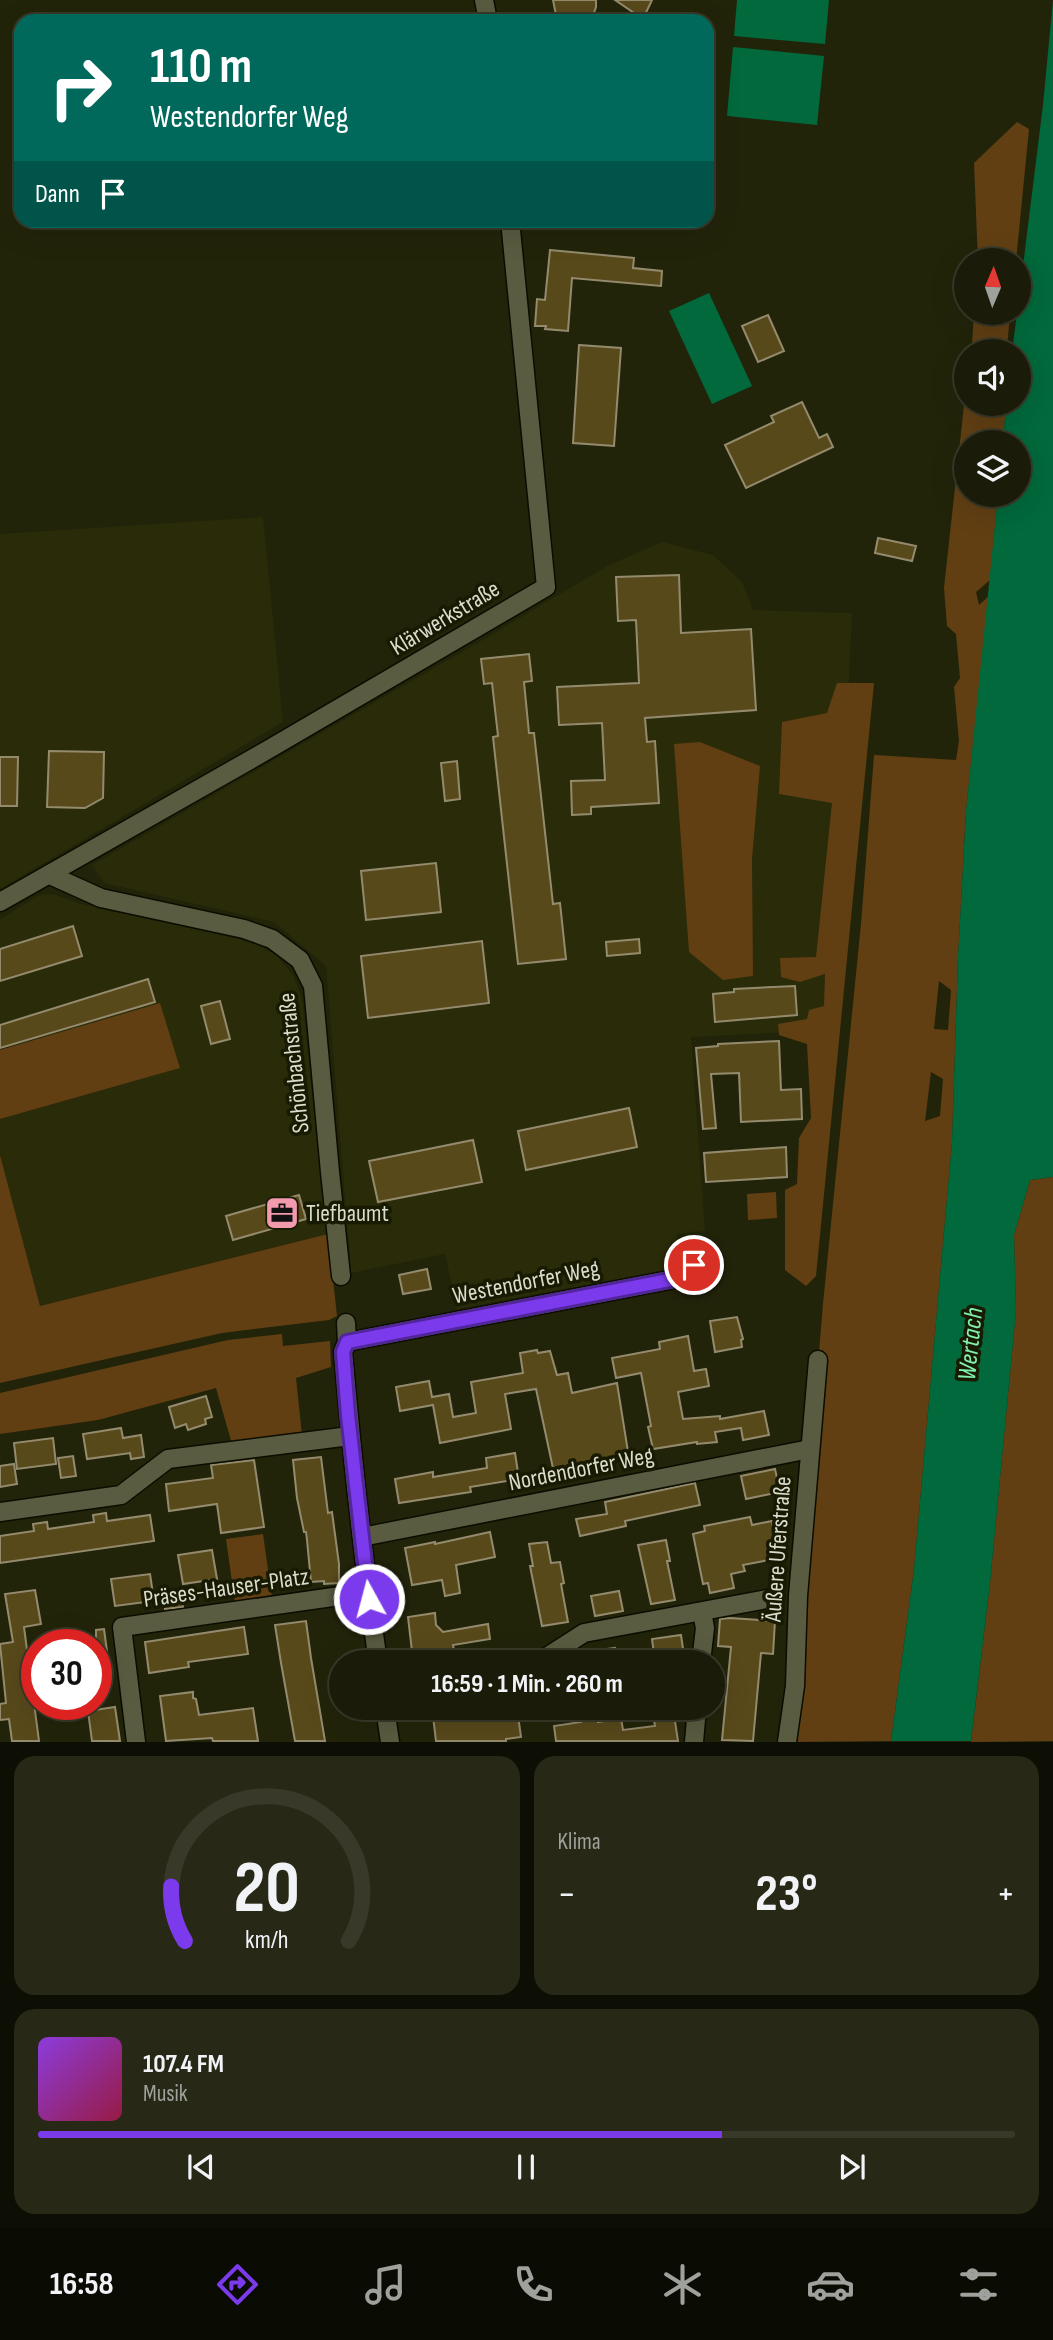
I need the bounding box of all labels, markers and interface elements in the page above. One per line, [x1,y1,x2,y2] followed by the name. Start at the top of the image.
[150,38,252,97] text: 110 m
[35,42,126,133] icon: right
[150,98,349,137] text: Westendorfer Weg
[94,175,132,213] icon: arrive
[35,179,80,210] text: Dann
[954,248,1031,326] north arrow
[954,248,1031,507] map controls
[954,339,1031,416] button: sound
[954,430,1031,507] button: layers
[385,574,505,662] street label: Klärwerkstraße
[272,991,316,1135] street label: Schönbachstraße
[263,1194,301,1232] office icon: Tiefbaumt
[306,1199,389,1228] place label: Tiefbaumt
[664,1235,724,1295] pin
[675,1246,713,1284] icon: arrive
[450,1254,602,1310] street label: Westendorfer Weg
[952,1306,990,1382] water label: Wertach
[506,1441,656,1497] street label: Nordendorfer Weg
[758,1475,798,1624] street label: Äußere Uferstraße
[141,1562,311,1614] street label: Präses-Hauser-Platz
[332,1562,406,1636] position arrow
[21,1629,112,1720] speed limit sign: 30
[431,1669,623,1700] text: 16:59 · 1 Min. · 260 m
[558,1828,601,1856] text: Klima
[233,1846,300,1934] text: 20
[755,1863,817,1926] text: 23°
[558,1872,576,1917] text: −
[996,1872,1015,1917] text: +
[245,1925,288,1956] text: km/h
[143,2049,224,2080] text: 107.4 FM
[143,2080,188,2108] text: Musik
[182,2148,220,2186] icon: previous
[507,2148,545,2186] icon: pause
[833,2148,871,2186] icon: next
[213,2260,262,2309] icon: directions
[361,2260,410,2309] icon: music
[509,2260,558,2309] icon: phone
[658,2260,707,2309] icon: climate
[806,2260,855,2309] icon: car
[954,2260,1003,2309] icon: filters
[50,2265,114,2304] text: 16:58

